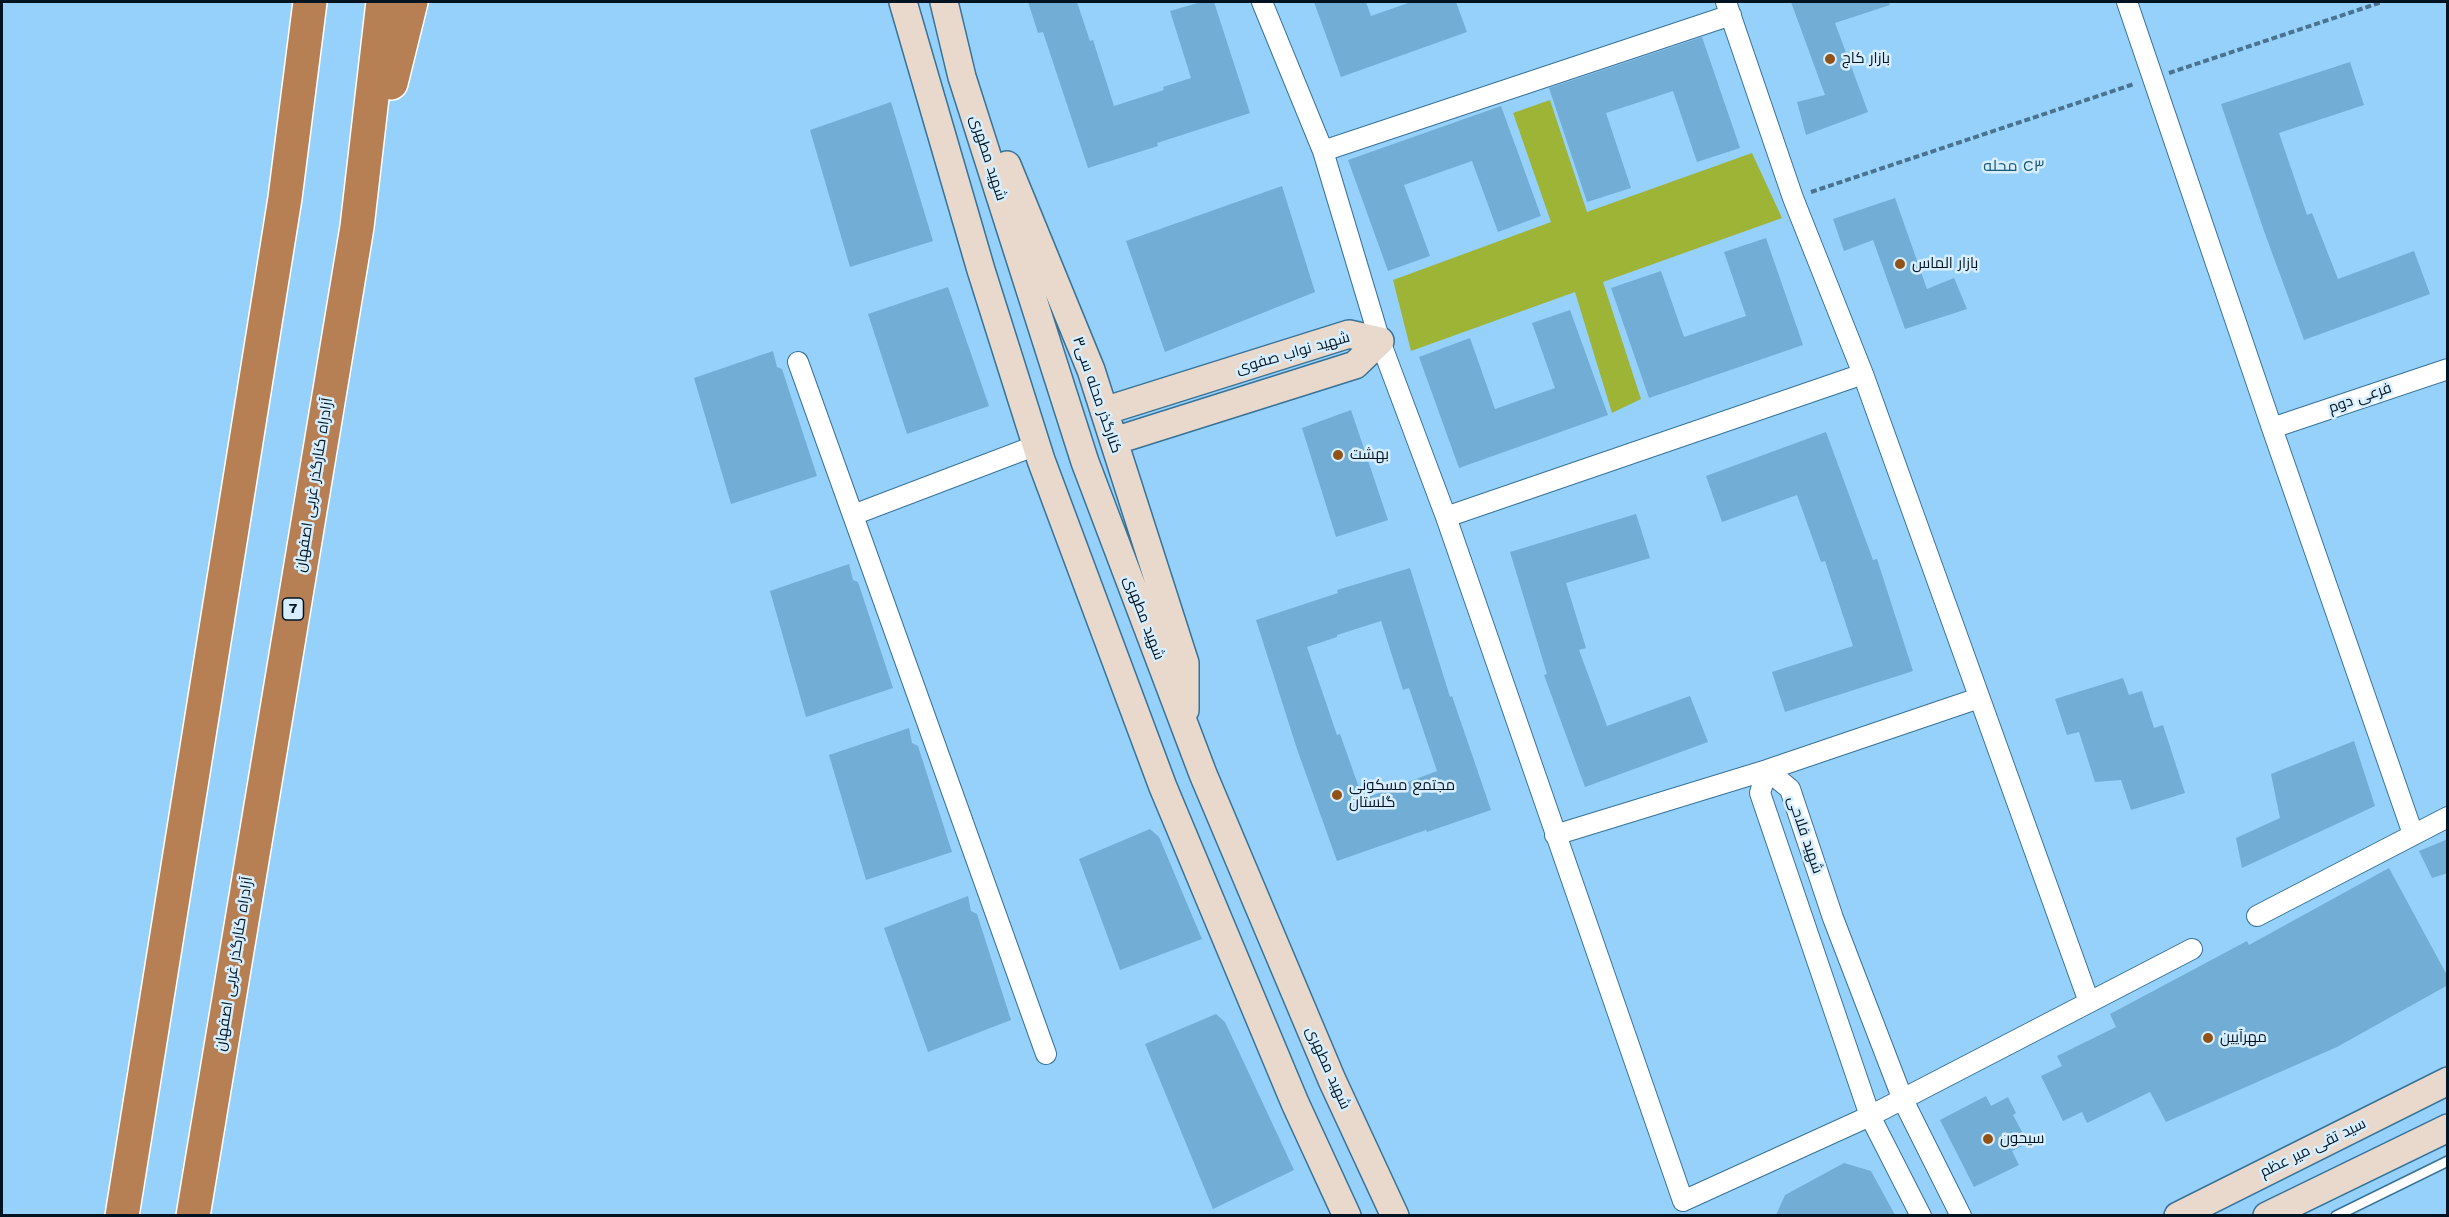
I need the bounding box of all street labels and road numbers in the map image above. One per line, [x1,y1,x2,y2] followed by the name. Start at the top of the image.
[966,113,1010,203] street label: شهید مطهری
[1234,328,1352,378] street label: شهید نواب صفوی
[1069,334,1125,456] street label: کنارگذر محله سی۳
[2326,379,2394,417] street label: فرعی دوم
[291,396,337,574] street label: آزادراه کنارگذر غربی اصفهان
[1120,573,1168,663] street label: شهید مطهری
[282,598,304,620] road number: 7
[1783,794,1827,876] street label: شهید فلاحی
[211,875,257,1053] street label: آزادراه کنارگذر غربی اصفهان
[1302,1024,1354,1112] street label: شهید مطهری
[2257,1115,2369,1181] street label: سید تقی میر عظم

